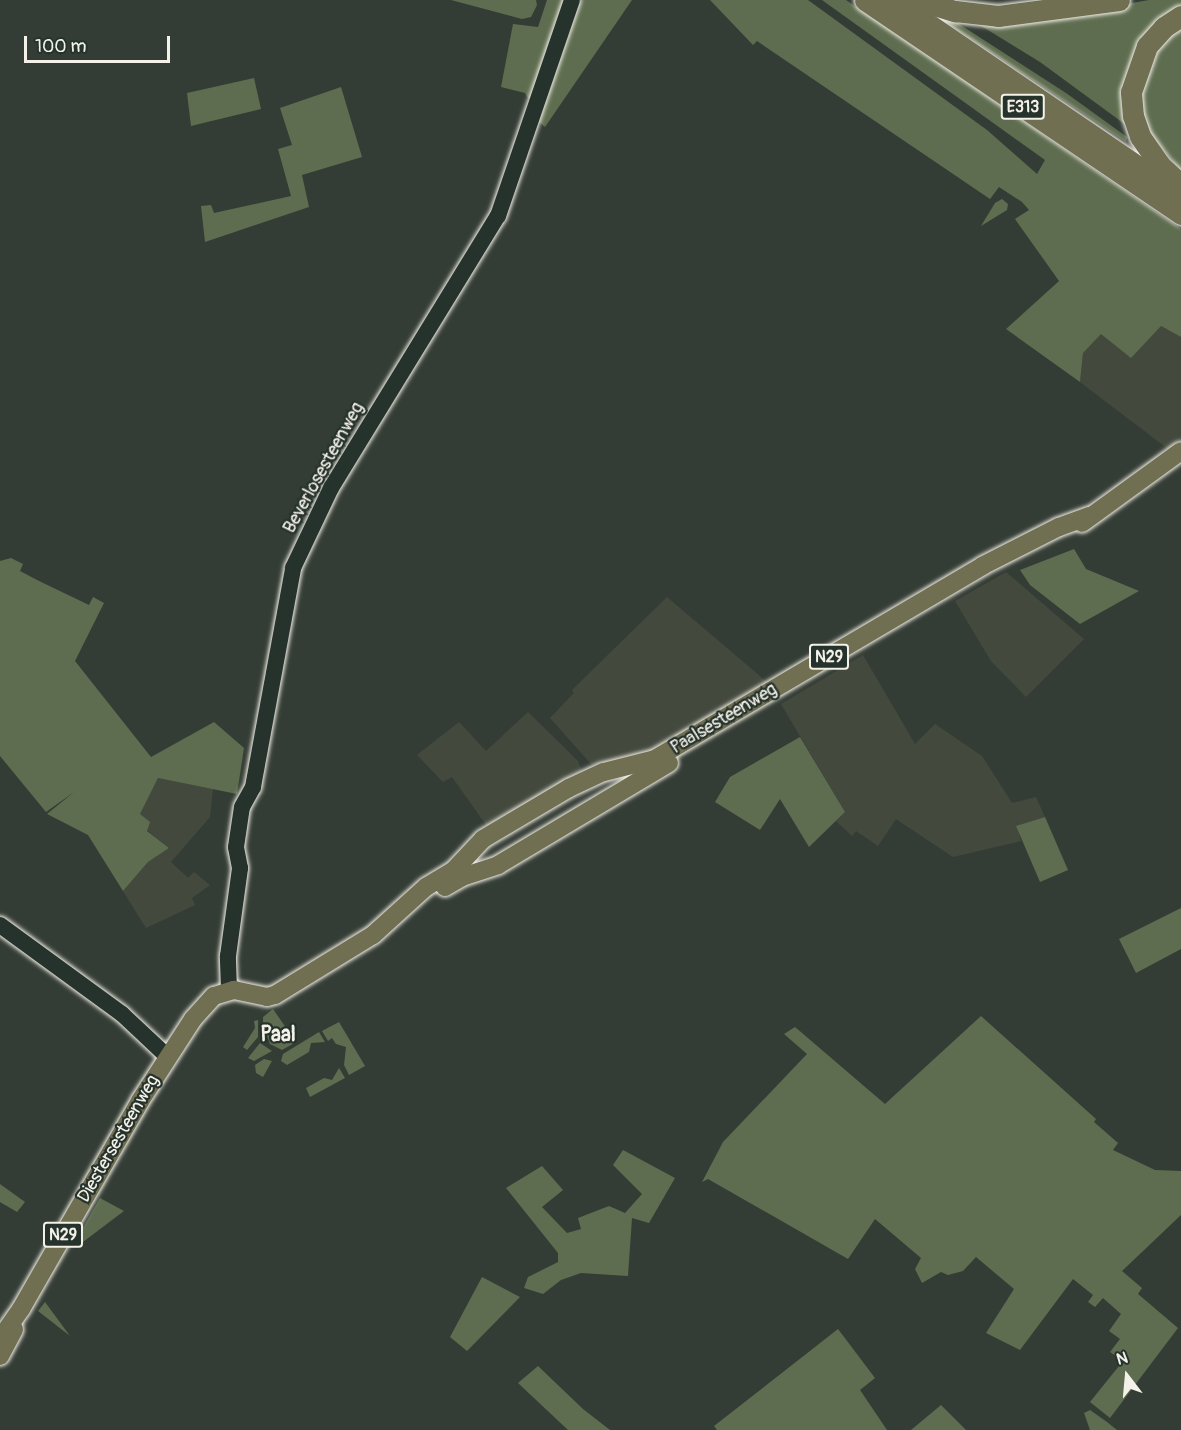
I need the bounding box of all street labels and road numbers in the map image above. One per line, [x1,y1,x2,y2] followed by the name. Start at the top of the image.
[1000,94,1046,120] road number: E313
[279,399,369,537] street label: Beverlosesteenweg
[808,644,850,670] road number: N29
[667,679,781,759] street label: Paalsesteenweg
[74,1071,164,1207] street label: Diestersesteenweg
[42,1222,84,1248] road number: N29

